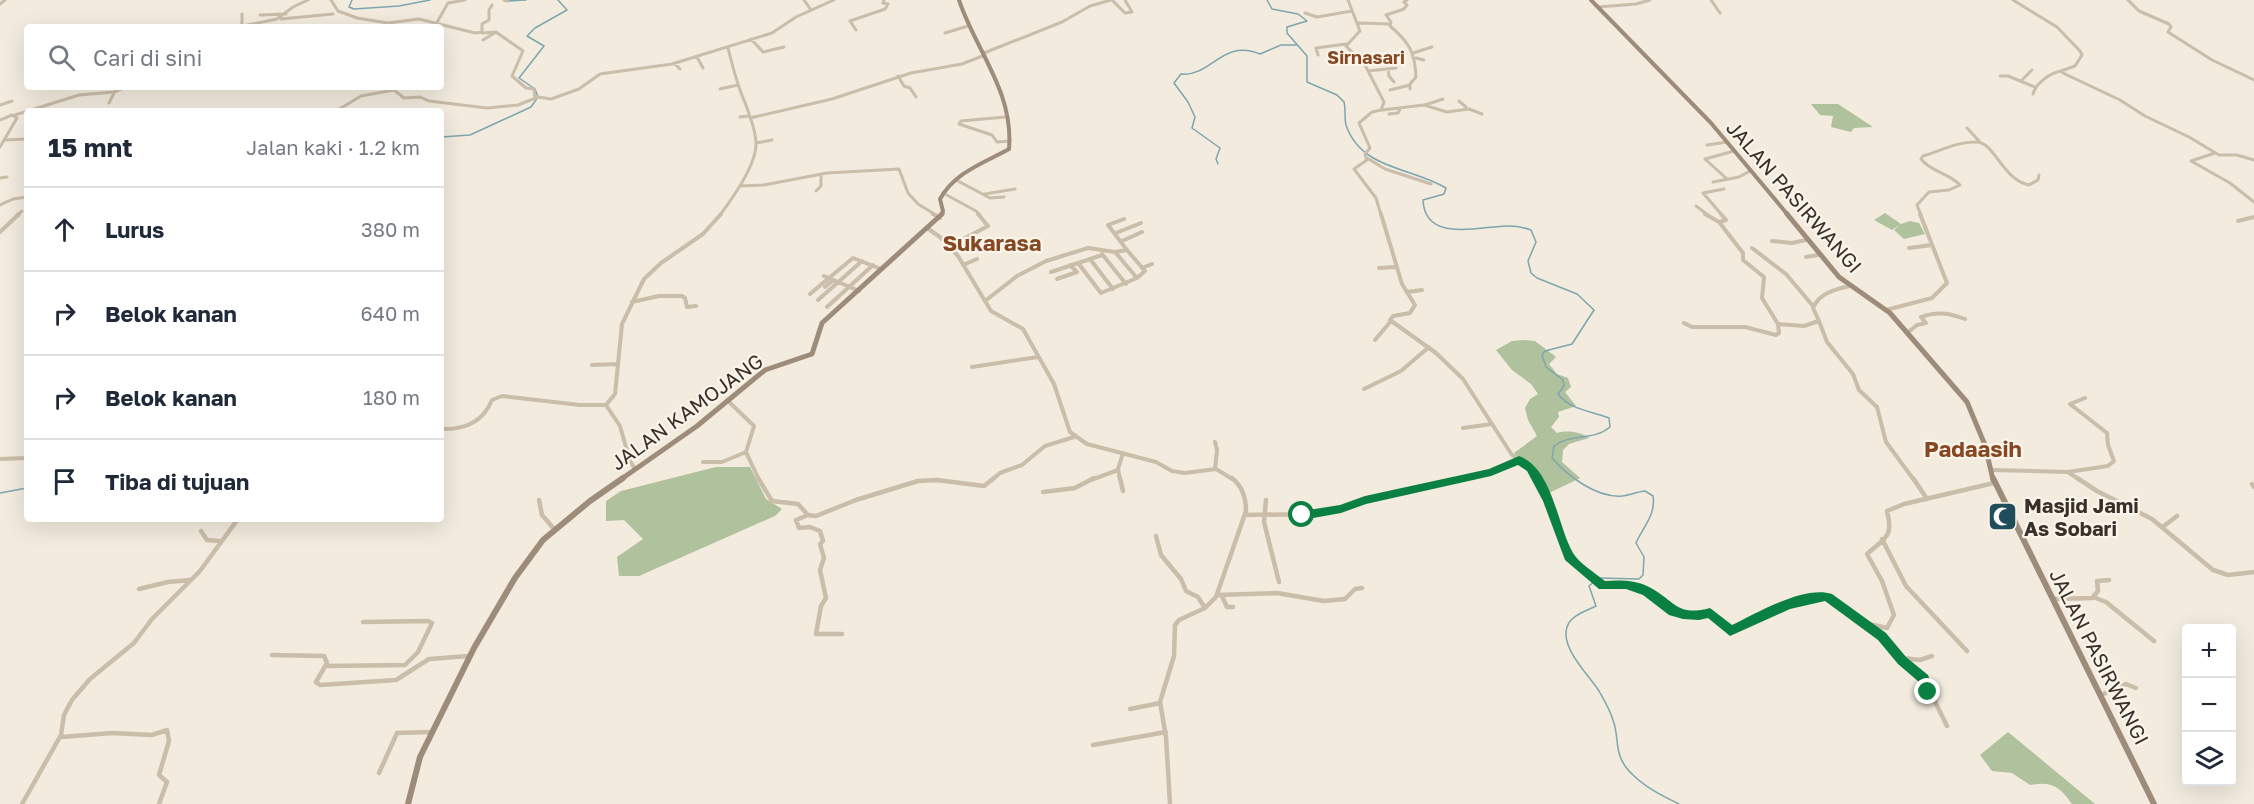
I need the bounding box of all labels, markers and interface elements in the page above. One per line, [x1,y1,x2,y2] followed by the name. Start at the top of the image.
[24,24,444,90] search box
[45,41,78,74] icon: search
[93,44,202,71] text: Cari di sini
[1327,46,1405,68] district label: Sirnasari
[1722,115,1867,277] street label: JALAN PASIRWANGI
[48,132,133,163] text: 15 mnt
[246,135,420,159] text: Jalan kaki · 1.2 km
[48,213,81,246] icon: ahead
[105,216,164,243] text: Lurus
[361,217,420,241] text: 380 m
[942,229,1042,256] district label: Sukarasa
[48,297,81,330] icon: right
[105,300,237,327] text: Belok kanan
[361,301,420,325] text: 640 m
[606,348,767,474] street label: JALAN KAMOJANG
[48,381,81,414] icon: right
[105,384,237,411] text: Belok kanan
[363,385,420,409] text: 180 m
[1924,435,2022,462] district label: Padaasih
[48,465,81,498] icon: arrive
[105,468,249,495] text: Tiba di tujuan
[2024,493,2139,540] place label: Masjid Jami As Sobari
[1288,501,1314,527] route start
[1987,501,2019,533] mosque icon: Masjid Jami As Sobari
[2045,565,2155,748] street label: JALAN PASIRWANGI
[2182,624,2236,786] map controls
[2182,624,2236,678] button: +
[1914,678,1940,704] route end
[2182,678,2236,732] button: −
[2182,732,2236,786] button: layers

